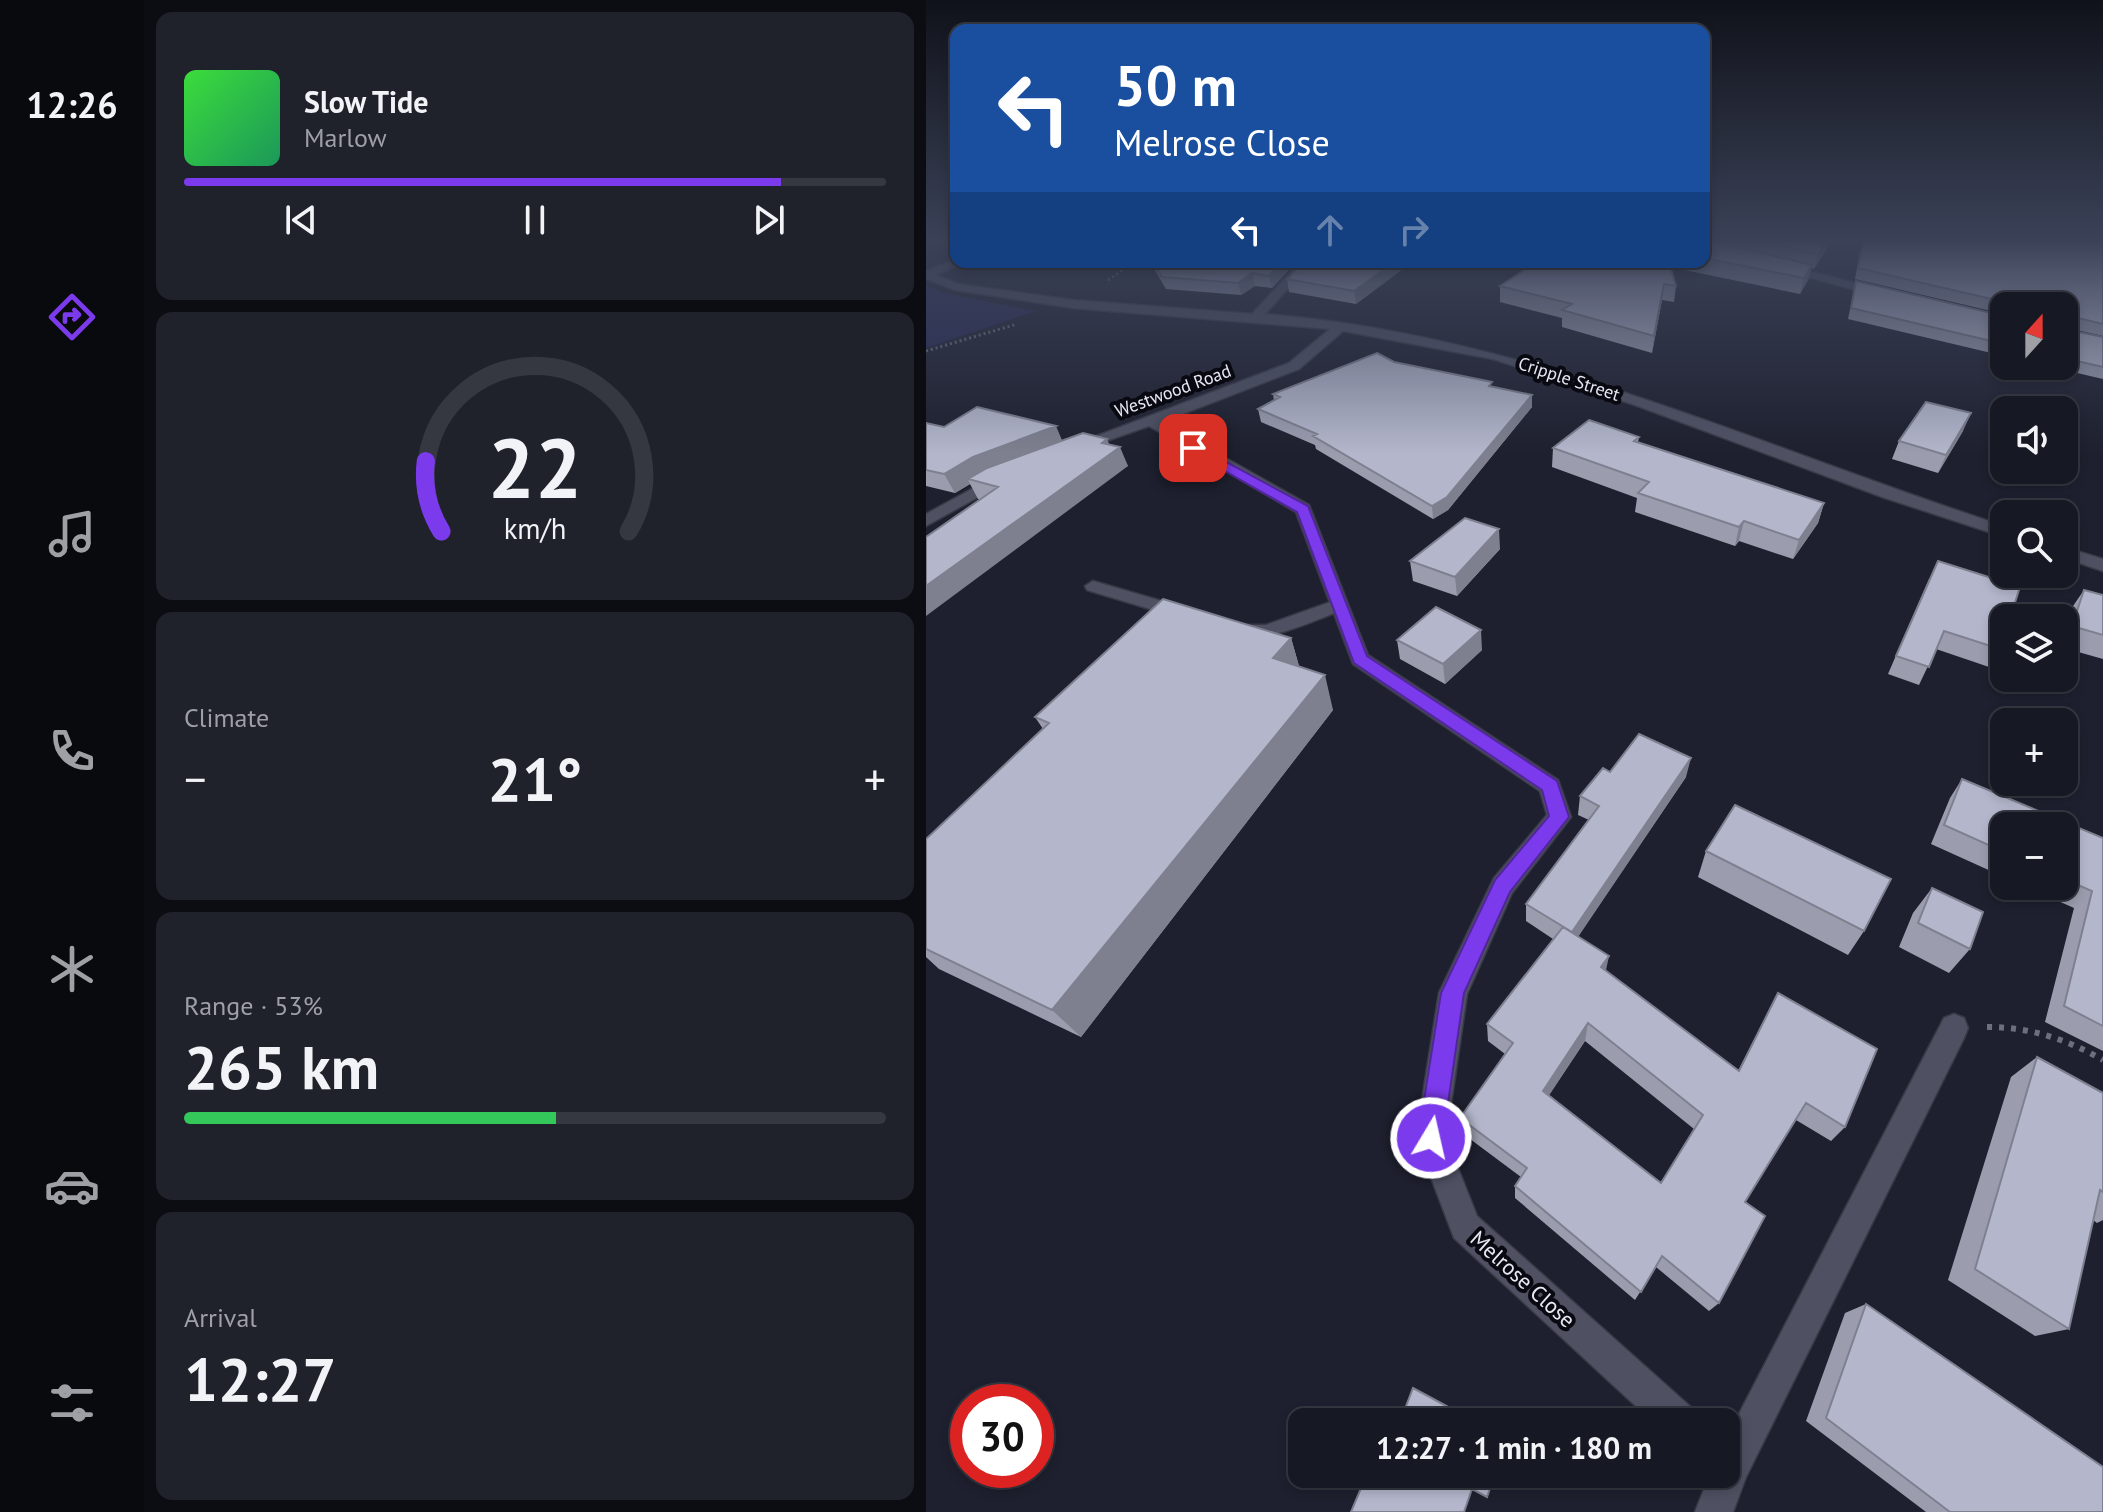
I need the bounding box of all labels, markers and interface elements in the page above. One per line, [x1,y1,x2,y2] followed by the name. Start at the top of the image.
[1114,49,1237,121] text: 50 m
[982,56,1086,160] icon: left
[26,81,118,128] text: 12:26
[304,82,429,121] text: Slow Tide
[1114,119,1330,166] text: Melrose Close
[304,121,387,154] text: Marlow
[279,198,323,242] icon: previous
[513,198,557,242] icon: pause
[747,198,791,242] icon: next
[1224,208,1268,252] icon: left
[1308,208,1352,252] icon: ahead
[1392,208,1436,252] icon: right
[44,289,100,345] icon: directions
[1990,292,2078,380] north arrow
[1990,292,2078,900] map controls
[1515,351,1623,406] street label: Cripple Street
[1112,359,1234,422] street label: Westwood Road
[1990,396,2078,484] button: sound
[488,413,582,521] text: 22
[1159,414,1227,482] pin
[1171,426,1215,470] icon: arrive
[1990,500,2078,588] button: search
[44,506,100,562] icon: music
[504,510,566,547] text: km/h
[1990,604,2078,692] button: layers
[184,701,269,734] text: Climate
[1990,708,2078,796] button: +
[44,723,100,779] icon: phone
[488,740,582,818] text: 21°
[184,750,206,807] text: −
[864,750,886,807] text: +
[1990,812,2078,900] button: −
[44,941,100,997] icon: climate
[184,989,323,1022] text: Range · 53%
[184,1028,379,1106] text: 265 km
[1389,1096,1473,1180] position arrow
[44,1158,100,1214] icon: car
[1465,1224,1581,1334] street label: Melrose Close
[184,1301,257,1334] text: Arrival
[184,1340,336,1418] text: 12:27
[44,1375,100,1431] icon: filters
[950,1384,1054,1488] speed limit sign: 30
[1376,1428,1652,1467] text: 12:27 · 1 min · 180 m

